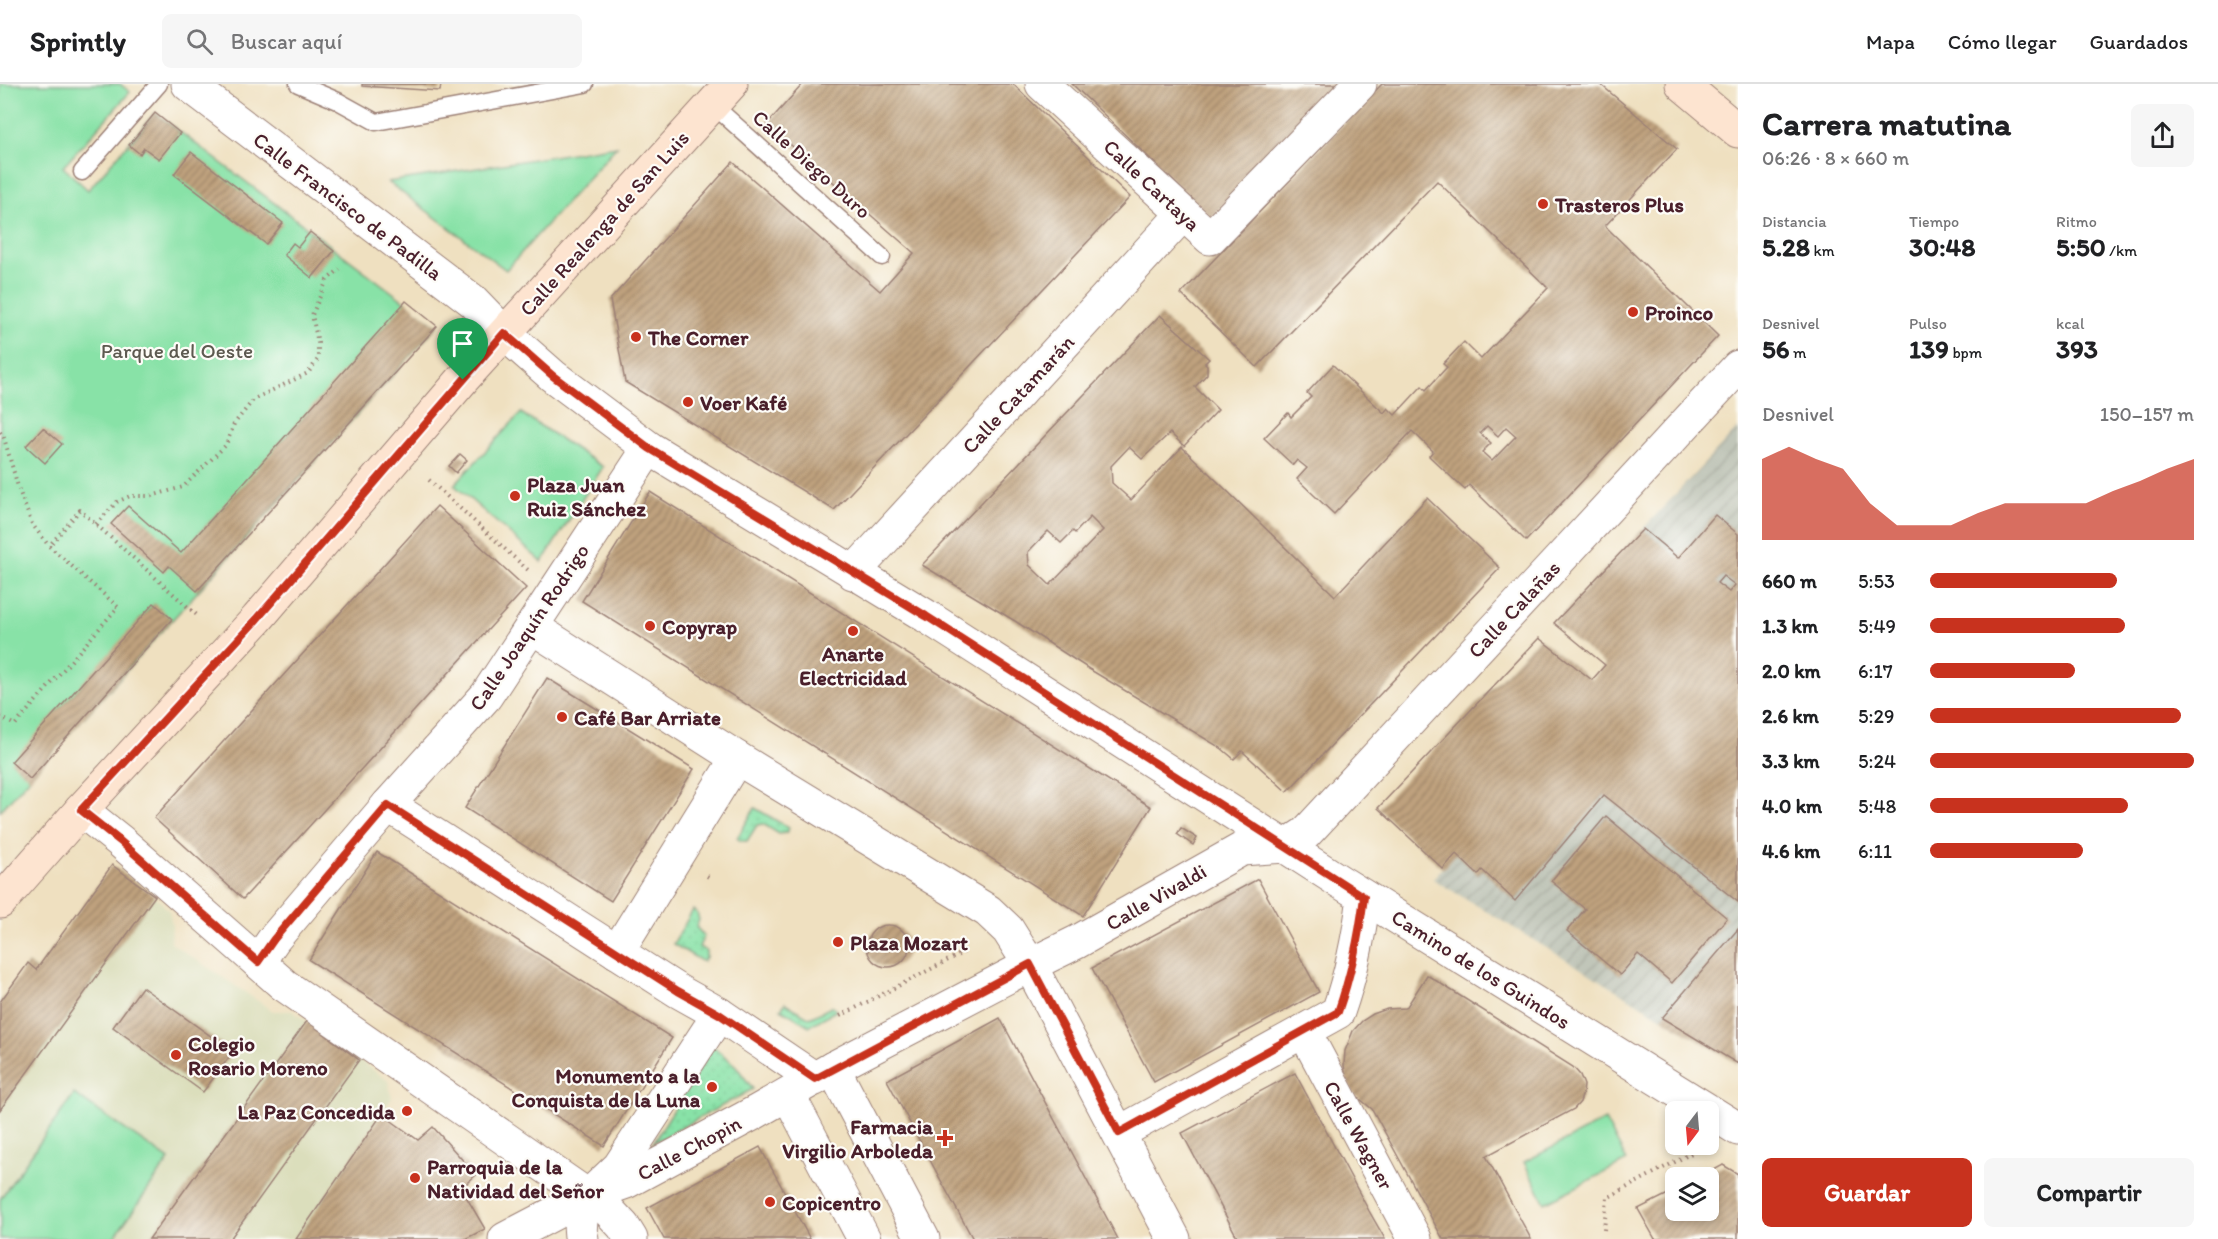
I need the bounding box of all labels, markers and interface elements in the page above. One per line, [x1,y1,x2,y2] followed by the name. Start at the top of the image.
[162,14,582,68] search box
[30,24,126,58] text: Sprintly
[183,25,216,58] icon: search
[231,28,342,55] text: Buscar aquí
[1866,29,1915,54] text: Mapa
[1948,29,2057,54] text: Cómo llegar
[2090,29,2188,54] text: Guardados
[748,104,876,224] street label: Calle Diego Duro
[1762,104,2011,143] text: Carrera matutina
[2131,104,2194,167] button: share
[514,125,694,321] street label: Calle Realenga de San Luis
[248,127,448,285] street label: Calle Francisco de Padilla
[1099,134,1205,236] street label: Calle Cartaya
[1762,146,1909,170] text: 06:26 · 8 × 660 m
[1554,192,1684,217] place label: Trasteros Plus
[1536,197,1550,211] marker: Trasteros Plus
[1762,212,1827,231] text: Distancia
[1909,212,1959,231] text: Tiempo
[2056,212,2097,231] text: Ritmo
[1762,231,1810,263] text: 5.28
[1909,231,1975,263] text: 30:48
[2056,231,2106,263] text: 5:50
[1810,241,1835,260] text: km
[2106,241,2137,260] text: /km
[1645,300,1713,325] place label: Proinco
[1626,305,1640,319] marker: Proinco
[1762,314,1820,333] text: Desnivel
[1909,314,1947,333] text: Pulso
[2056,314,2084,333] text: kcal
[437,318,488,380] pin
[647,325,749,350] place label: The Corner
[446,327,479,360] icon: arrive
[957,329,1079,458] street label: Calle Catamarán
[629,330,643,344] marker: The Corner
[1762,333,1789,365] text: 56
[1909,333,1949,365] text: 139
[2056,333,2098,365] text: 393
[101,338,253,363] park label: Parque del Oeste
[1789,343,1806,362] text: m
[1949,343,1982,362] text: bpm
[700,390,787,415] place label: Voer Kafé
[681,395,695,409] marker: Voer Kafé
[1762,402,1834,426] text: Desnivel
[2100,402,2194,426] text: 150–157 m
[527,472,646,521] place label: Plaza Juan Ruiz Sánchez
[508,489,522,503] marker: Plaza Juan Ruiz Sánchez
[464,539,594,715] street label: Calle Joaquín Rodrigo
[1463,555,1565,663] street label: Calle Calañas
[1762,569,1817,593] text: 660 m
[1858,569,1895,593] text: 5:53
[662,614,737,640] place label: Copyrap
[1762,614,1818,638] text: 1.3 km
[1858,614,1896,638] text: 5:49
[643,619,657,633] marker: Copyrap
[846,624,860,638] marker: Anarte Electricidad
[799,641,907,690] place label: Anarte Electricidad
[1762,659,1821,683] text: 2.0 km
[1858,659,1893,683] text: 6:17
[1762,704,1819,728] text: 2.6 km
[1858,704,1894,728] text: 5:29
[574,705,721,730] place label: Café Bar Arriate
[555,710,569,724] marker: Café Bar Arriate
[1762,749,1820,773] text: 3.3 km
[1858,749,1896,773] text: 5:24
[1762,794,1822,818] text: 4.0 km
[1858,794,1896,818] text: 5:48
[1762,839,1820,863] text: 4.6 km
[1858,839,1892,863] text: 6:11
[1101,858,1211,936] street label: Calle Vivaldi
[1387,904,1575,1034] street label: Camino de los Guindos
[850,930,968,955] place label: Plaza Mozart
[831,935,845,949] marker: Plaza Mozart
[188,1031,328,1080] place label: Colegio Rosario Moreno
[169,1048,183,1062] marker: Colegio Rosario Moreno
[512,1063,701,1113] place label: Monumento a la Conquista de la Luna
[1319,1076,1399,1194] street label: Calle Wagner
[705,1080,719,1094] marker: Monumento a la Conquista de la Luna
[238,1099,396,1124] place label: La Paz Concedida
[1665,1101,1719,1155] north arrow
[1665,1101,1719,1221] map controls
[400,1104,414,1118] marker: La Paz Concedida
[633,1110,745,1186] street label: Calle Chopin
[782,1114,934,1164] place label: Farmacia Virgilio Arboleda
[938,1131,952,1145] marker: Farmacia Virgilio Arboleda
[427,1154,604,1203] place label: Parroquia de la Natividad del Señor
[1762,1158,1972,1227] button: Guardar
[1984,1158,2194,1227] button: Compartir
[1665,1167,1719,1221] button: layers
[408,1171,422,1185] marker: Parroquia de la Natividad del Señor
[782,1190,881,1216] place label: Copicentro
[763,1195,777,1209] marker: Copicentro

